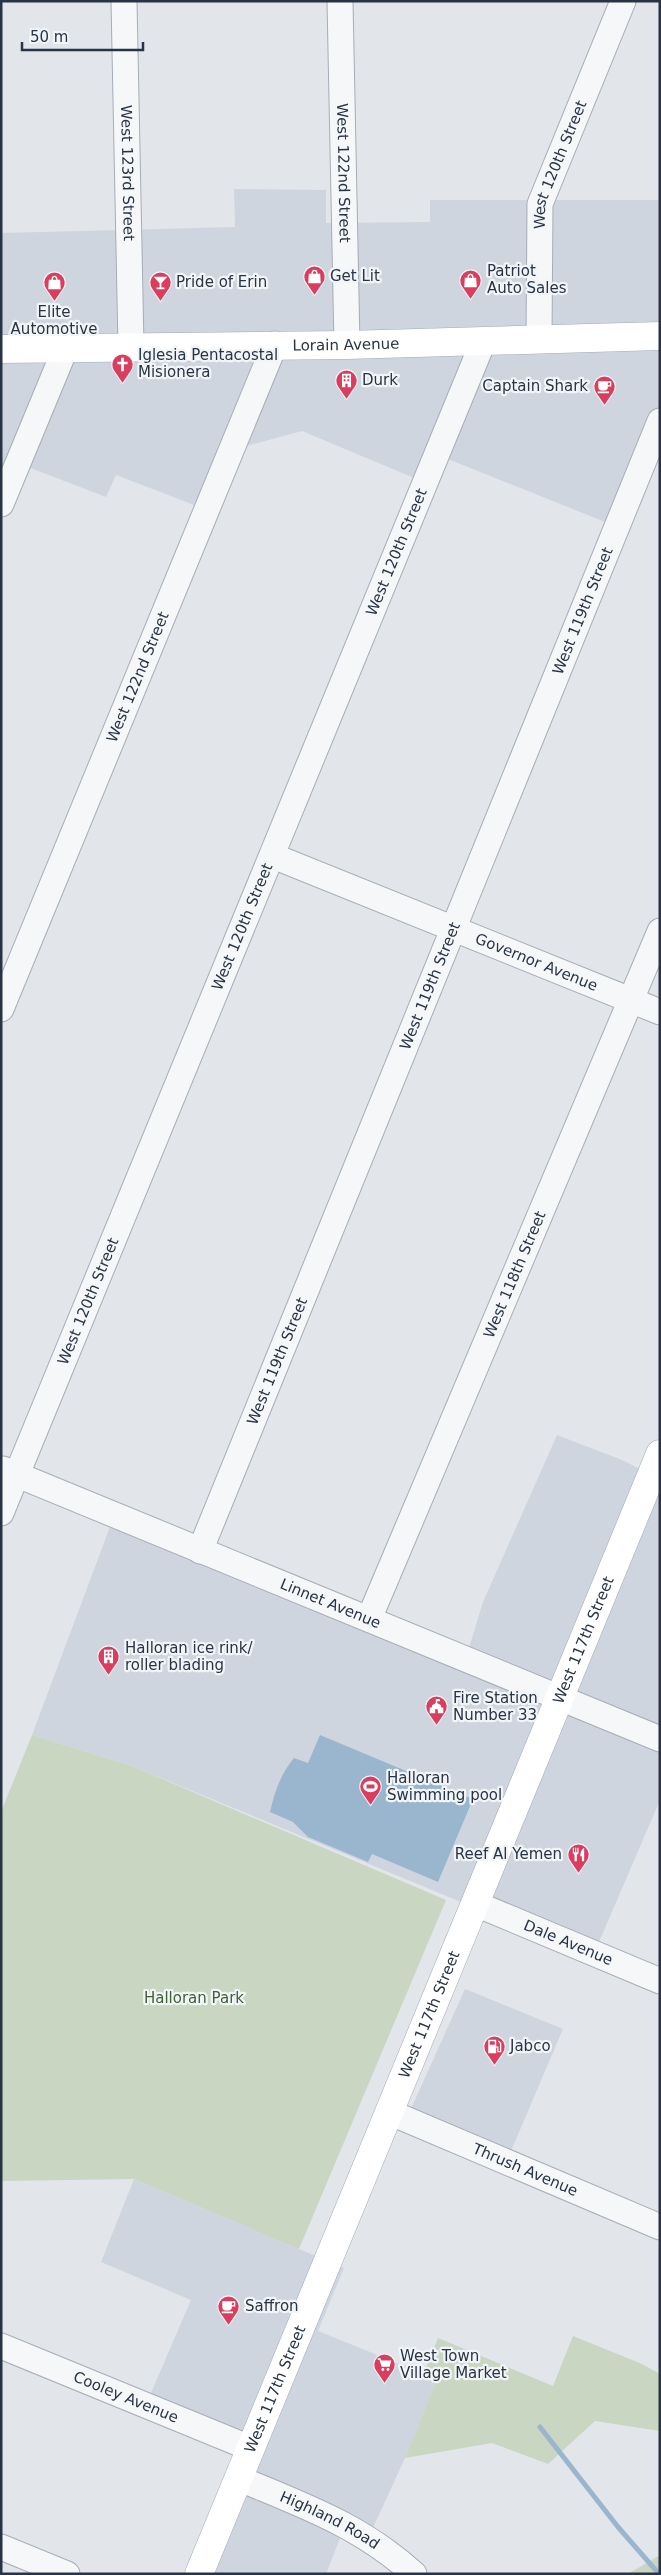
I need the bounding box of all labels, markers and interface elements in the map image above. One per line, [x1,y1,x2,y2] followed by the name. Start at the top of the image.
[22,20,144,52] scale bar
[30,28,68,46] text: 50 m
[531,98,590,229] street label: West 120th Street
[333,103,354,243] street label: West 122nd Street
[117,105,138,241] street label: West 123rd Street
[487,262,567,297] place label: Patriot Auto Sales
[302,264,326,295] shop icon: Get Lit
[330,267,380,285] place label: Get Lit
[459,268,483,299] shop icon: Patriot Auto Sales
[148,270,172,301] bar icon: Pride of Erin
[42,271,66,302] shop icon: Elite Automotive
[176,273,267,291] place label: Pride of Erin
[11,303,97,338] place label: Elite Automotive
[292,334,400,355] street label: Lorain Avenue
[138,346,278,381] place label: Iglesia Pentacostal Misionera
[110,352,134,383] church icon: Iglesia Pentacostal Misionera
[334,368,358,399] building icon: Durk
[362,371,398,389] place label: Durk
[592,374,616,405] cafe icon: Captain Shark
[482,377,588,395] place label: Captain Shark
[362,486,431,619] street label: West 120th Street
[549,544,617,677] street label: West 119th Street
[103,609,173,745] street label: West 122nd Street
[208,860,277,993] street label: West 120th Street
[396,919,464,1052] street label: West 119th Street
[473,929,600,995] street label: Governor Avenue
[480,1208,550,1341] street label: West 118th Street
[54,1235,122,1368] street label: West 120th Street
[243,1295,311,1428] street label: West 119th Street
[549,1574,618,1706] street label: West 117th Street
[277,1575,383,1632] street label: Linnet Avenue
[125,1639,254,1674] place label: Halloran ice rink/ roller blading
[97,1645,121,1676] building icon: Halloran ice rink/ roller blading
[453,1689,538,1724] place label: Fire Station Number 33
[425,1695,449,1726] public building icon: Fire Station Number 33
[387,1769,502,1804] place label: Halloran Swimming pool
[359,1775,383,1806] sports icon: Halloran Swimming pool
[566,1842,590,1873] restaurant icon: Reef Al Yemen
[455,1845,562,1863] place label: Reef Al Yemen
[521,1916,615,1969] street label: Dale Avenue
[395,1948,464,2081] street label: West 117th Street
[144,1989,244,2007] park label: Halloran Park
[482,2034,506,2065] fuel station icon: Jabco
[509,2037,551,2055] place label: Jabco
[469,2139,580,2200] street label: Thrush Avenue
[217,2294,241,2325] cafe icon: Saffron
[245,2297,299,2315] place label: Saffron
[241,2323,309,2455] street label: West 117th Street
[400,2347,507,2382] place label: West Town Village Market
[372,2353,396,2384] supermarket icon: West Town Village Market
[71,2368,181,2427] street label: Cooley Avenue
[277,2488,383,2553] street label: Highland Road

